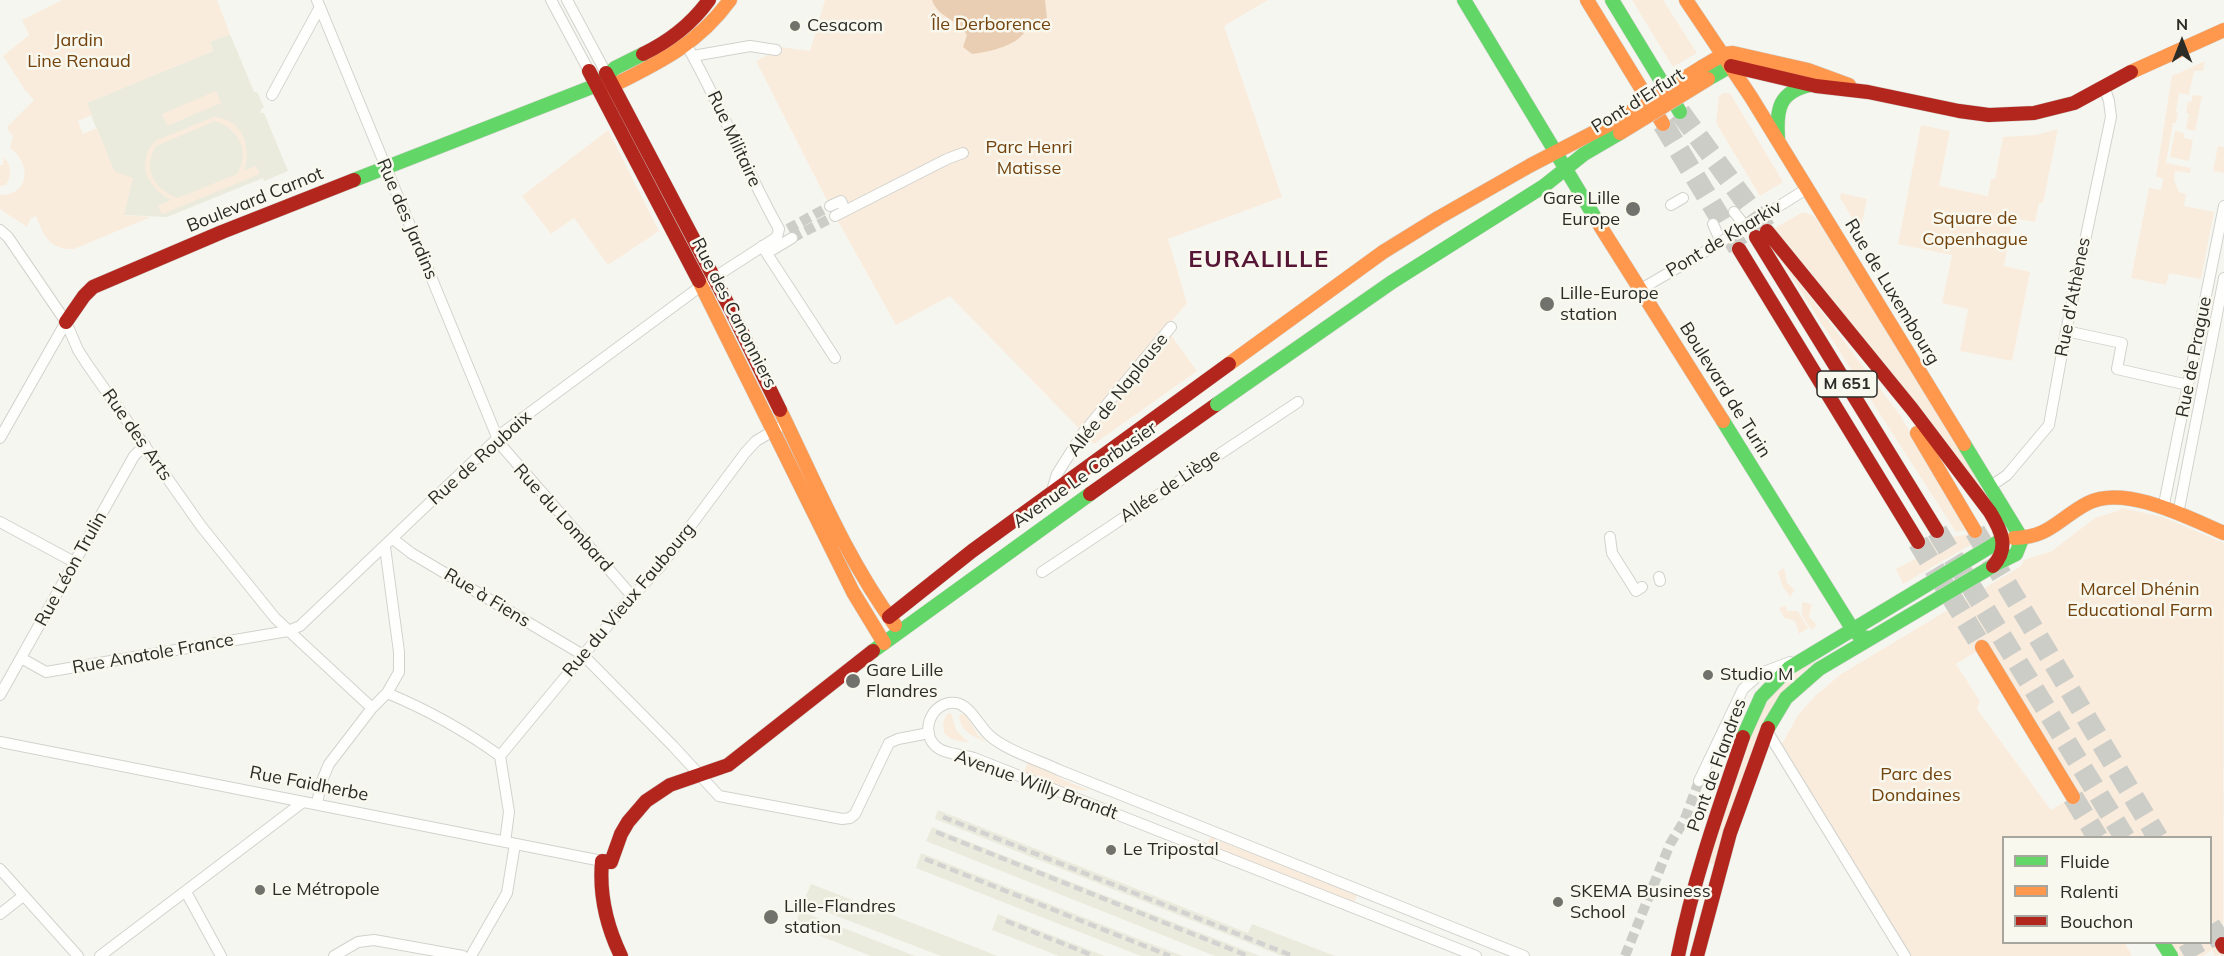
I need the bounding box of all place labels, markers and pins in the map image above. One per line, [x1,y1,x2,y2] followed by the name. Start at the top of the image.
[807,15,883,37] place label: Cesacom
[788,19,802,33] marker: Cesacom
[1543,188,1620,230] place label: Gare Lille Europe
[1624,200,1642,218] marker: Gare Lille Europe
[1560,283,1659,326] place label: Lille-Europe station
[1538,295,1556,313] marker: Lille-Europe station
[866,660,943,702] place label: Gare Lille Flandres
[1720,664,1793,686] place label: Studio M
[1701,668,1715,682] marker: Studio M
[844,672,862,690] marker: Gare Lille Flandres
[1123,839,1219,861] place label: Le Tripostal
[1104,843,1118,857] marker: Le Tripostal
[272,879,380,901] place label: Le Métropole
[1570,881,1711,924] place label: SKEMA Business School
[253,883,267,897] marker: Le Métropole
[1551,895,1565,909] marker: SKEMA Business School
[784,896,896,938] place label: Lille-Flandres station
[762,908,780,926] marker: Lille-Flandres station

